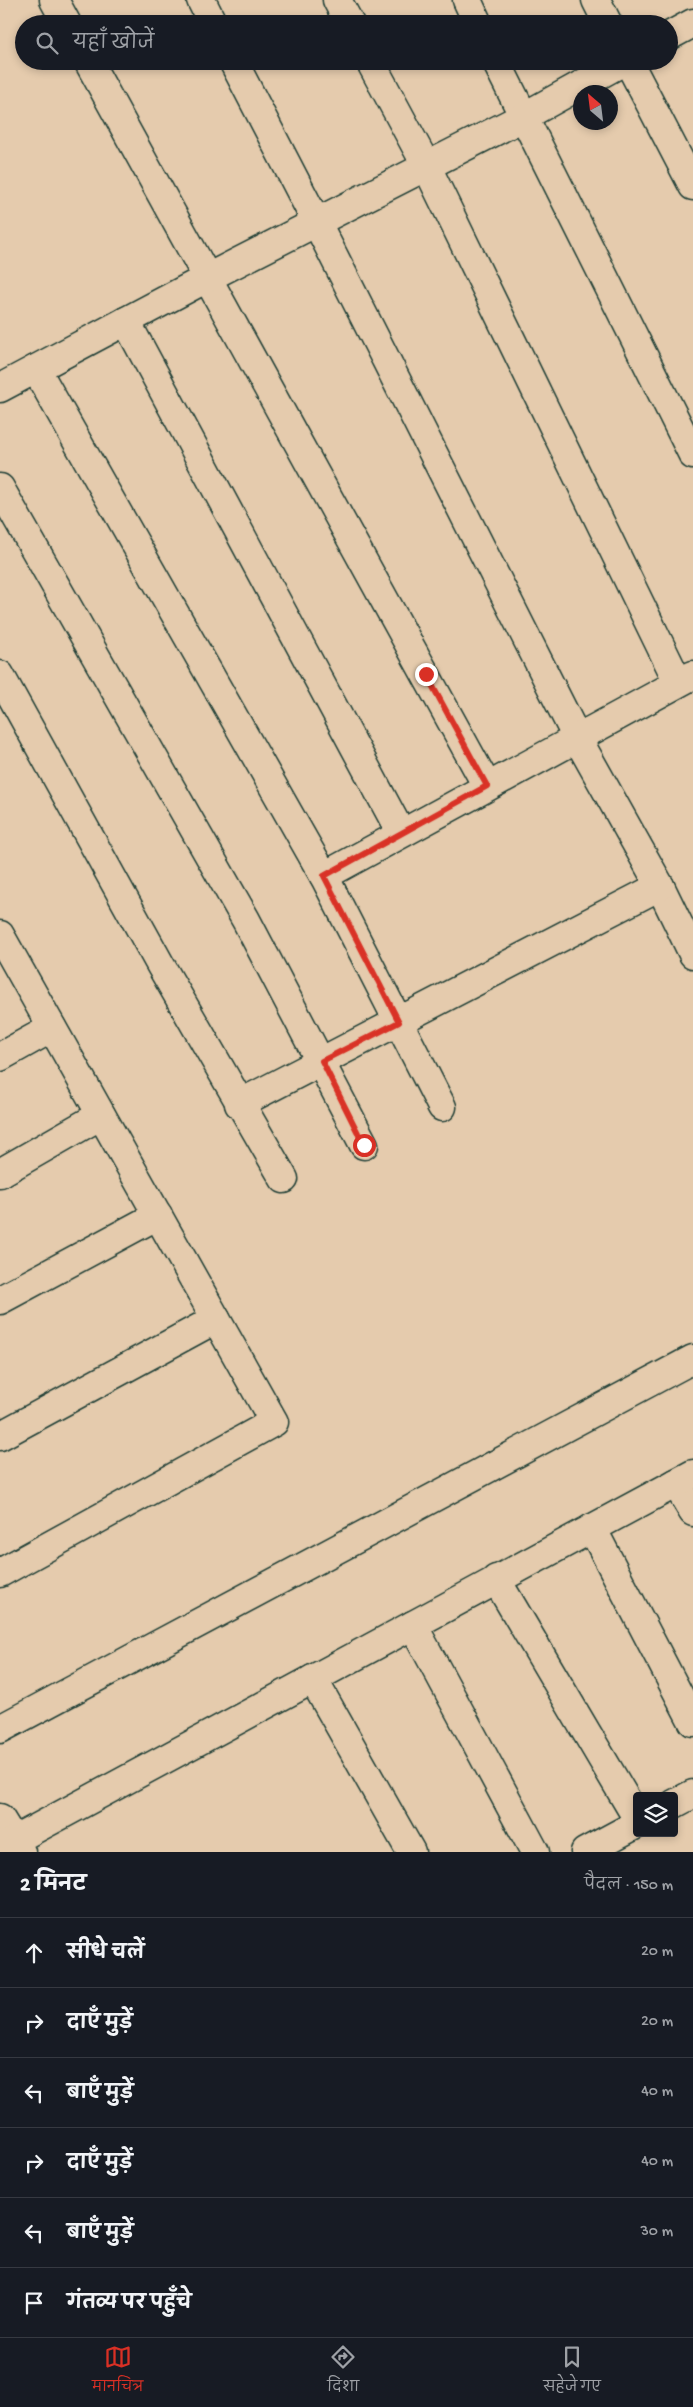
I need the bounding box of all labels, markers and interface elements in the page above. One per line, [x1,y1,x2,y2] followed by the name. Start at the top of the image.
[15,15,678,70] search box
[33,29,61,57] icon: search
[73,33,154,56] text: यहाँ खोजें
[573,85,618,130] north arrow
[415,663,438,686] route end
[353,1134,376,1157] route start
[633,1792,678,1837] map controls
[633,1792,678,1837] button: layers
[20,1874,86,1899] text: 2 मिनट
[584,1877,673,1896] text: पैदल · 150 m
[20,1939,48,1967] icon: ahead
[67,1943,144,1966] text: सीधे चलें
[641,1943,673,1962] text: 20 m
[20,2009,48,2037] icon: right
[67,2013,133,2036] text: दाएँ मुड़ें
[641,2013,673,2032] text: 20 m
[20,2079,48,2107] icon: left
[67,2083,133,2106] text: बाएँ मुड़ें
[641,2083,673,2102] text: 40 m
[20,2149,48,2177] icon: right
[67,2153,133,2176] text: दाएँ मुड़ें
[641,2153,673,2172] text: 40 m
[20,2219,48,2247] icon: left
[67,2223,133,2246] text: बाएँ मुड़ें
[640,2223,673,2242] text: 30 m
[20,2289,48,2317] icon: arrive
[67,2293,191,2316] text: गंतव्य पर पहुँचे
[92,2343,143,2402] tab: मानचित्र
[327,2343,359,2402] tab: दिशा
[543,2343,601,2402] tab: सहेजे गए

